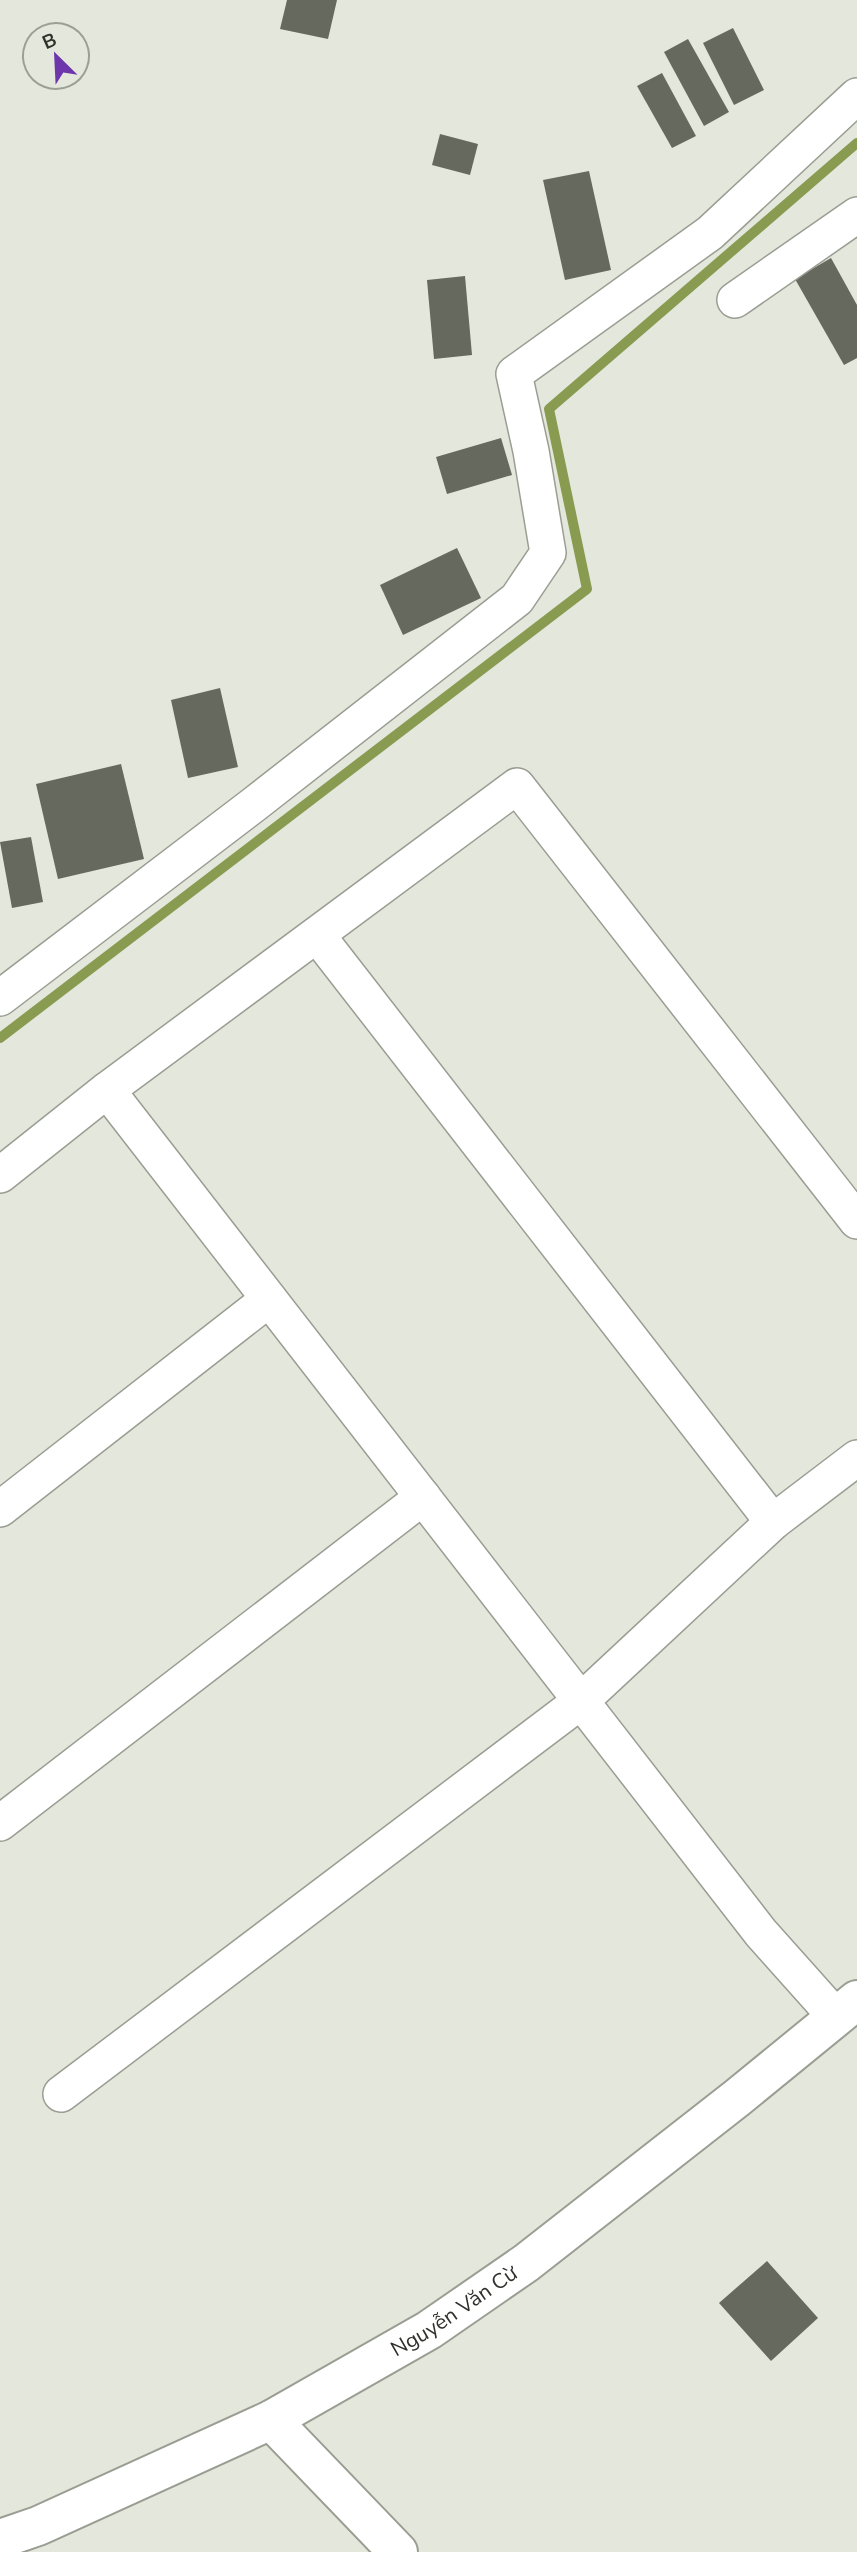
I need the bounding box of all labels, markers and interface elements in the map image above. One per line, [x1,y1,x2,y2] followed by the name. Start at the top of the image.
[21,21,91,91] north arrow
[38,27,61,56] text: B
[385,2259,524,2363] street label: Nguyễn Văn Cừ

